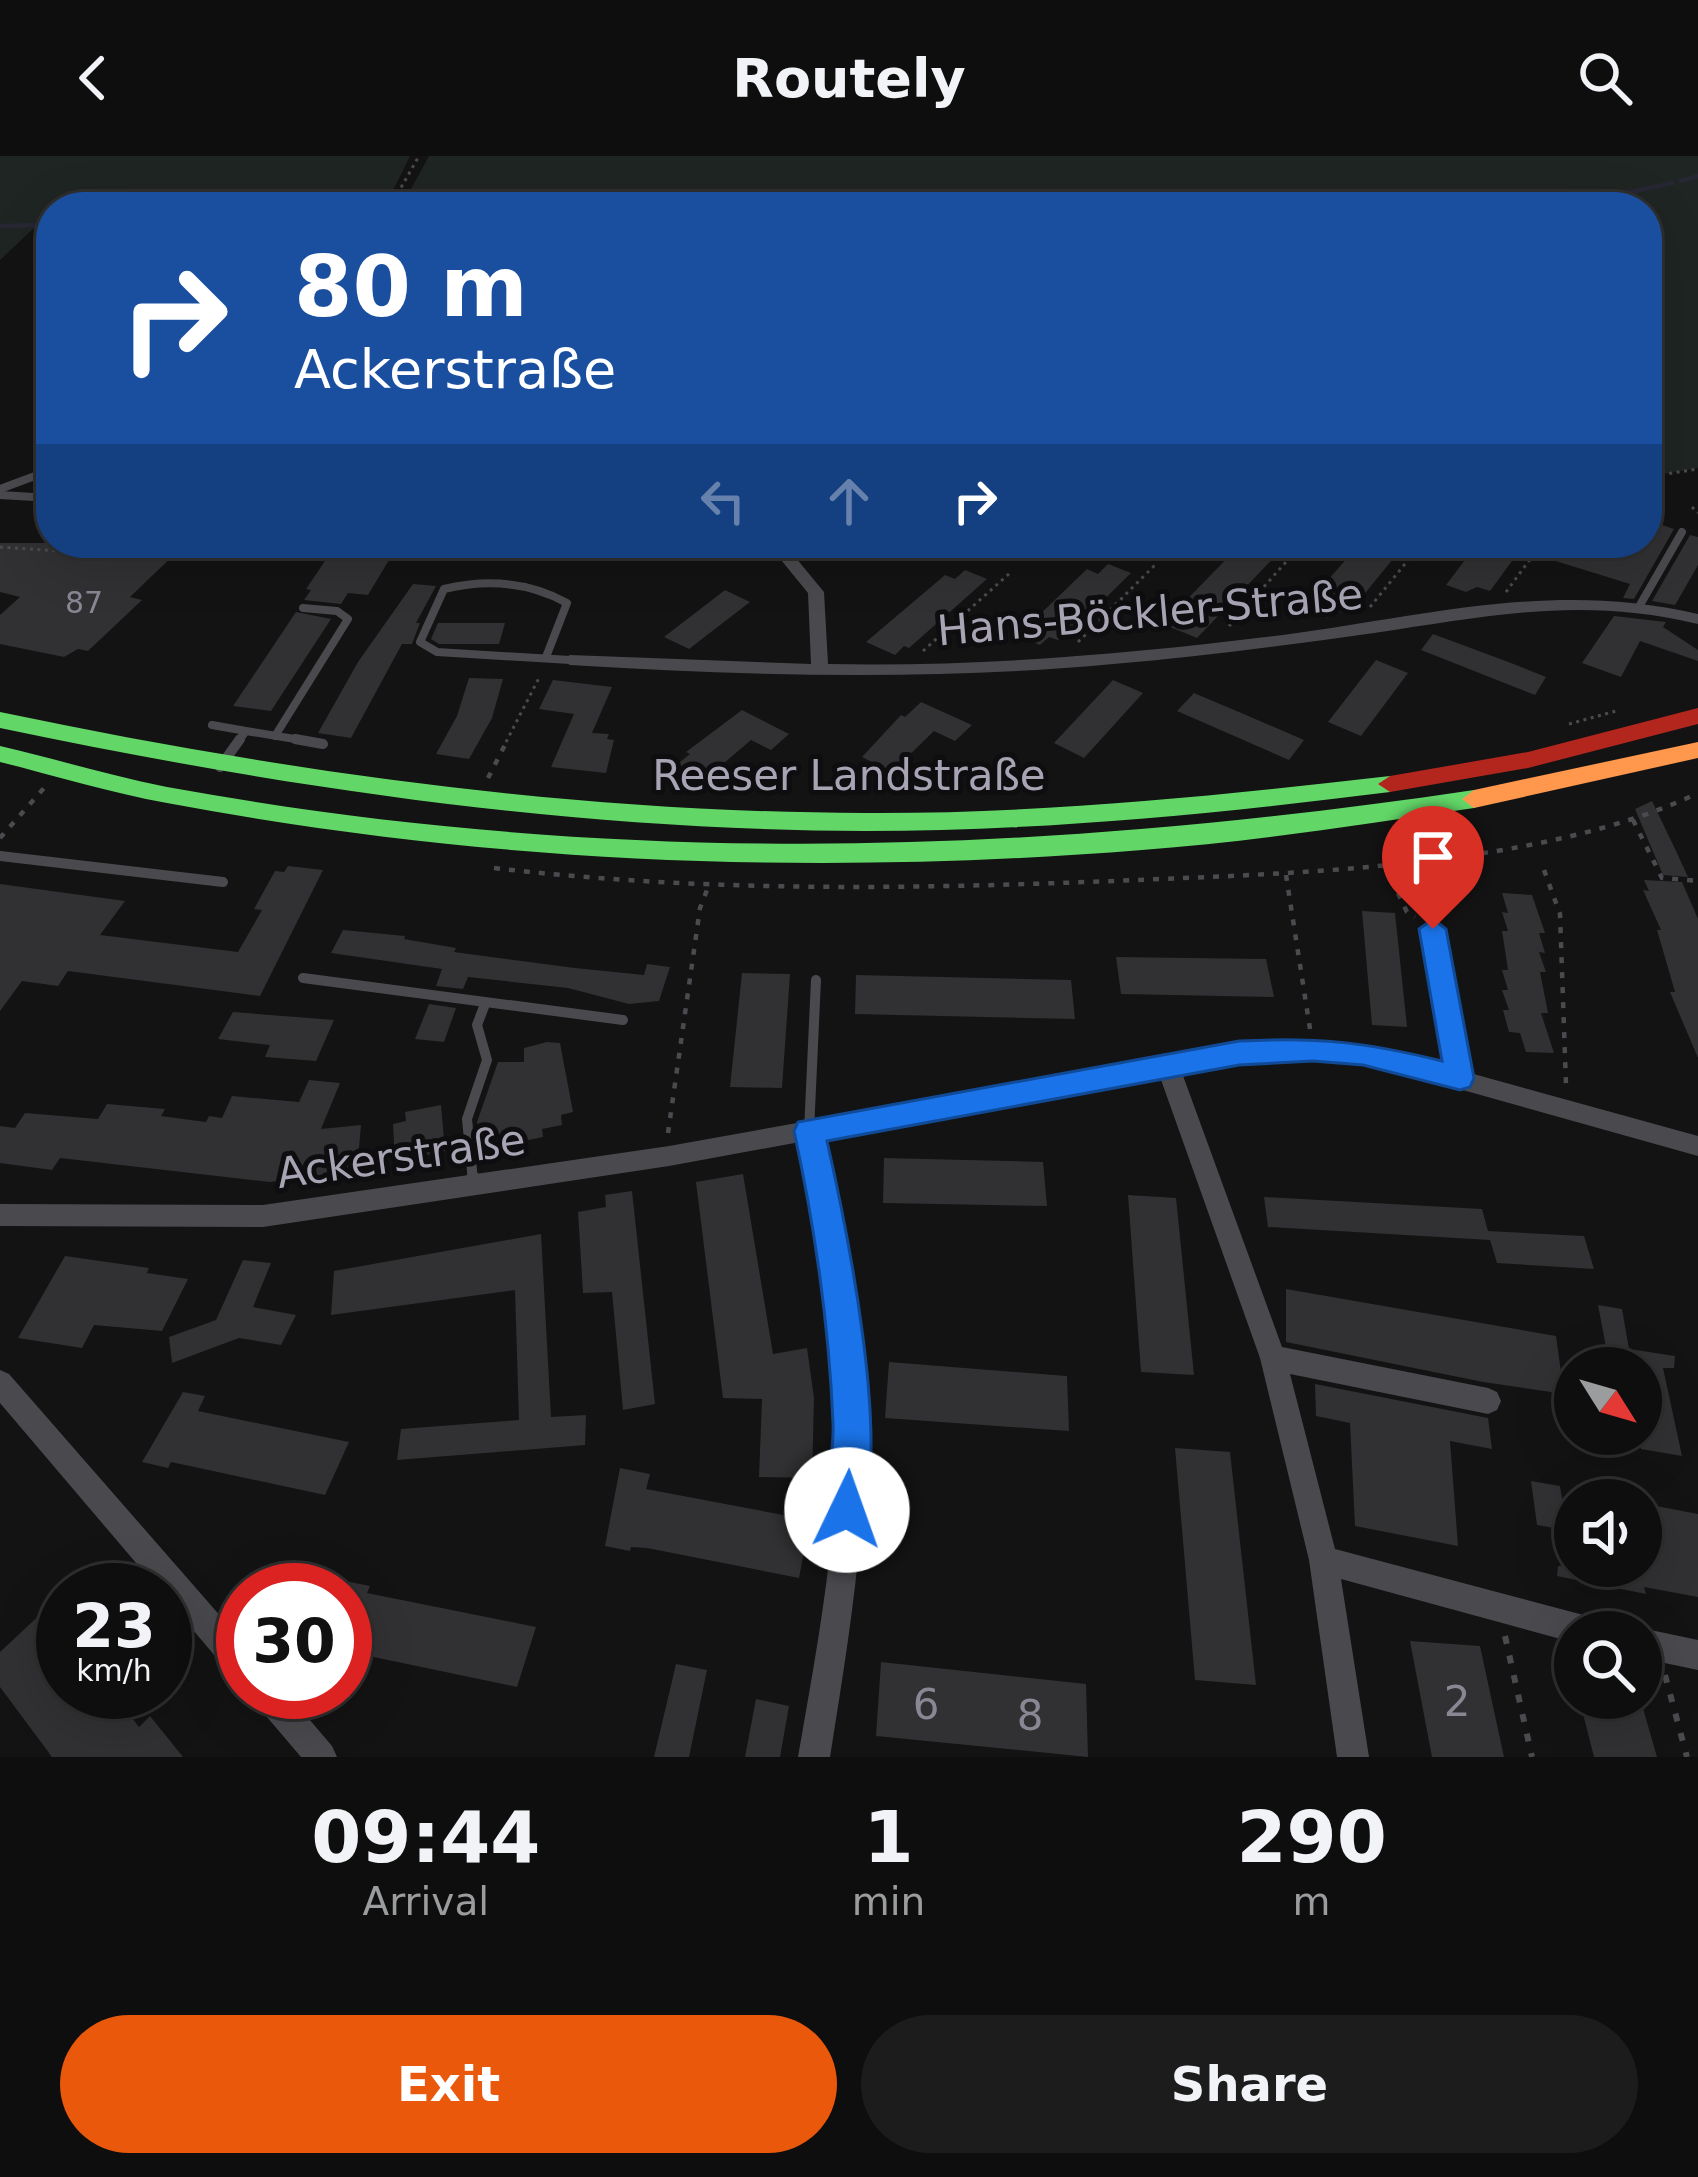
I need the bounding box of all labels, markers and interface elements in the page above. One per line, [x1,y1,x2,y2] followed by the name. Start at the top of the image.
[60,45,126,111] icon: back
[1572,45,1638,111] icon: search
[732,47,966,110] text: Routely
[294,238,528,336] text: 80 m
[96,240,252,396] icon: right
[294,338,616,401] text: Ackerstraße
[690,468,756,534] icon: left
[816,468,882,534] icon: ahead
[942,468,1008,534] icon: right
[935,569,1365,656] street label: Hans-Böckler-Straße
[65,585,103,620] house number: 87
[652,751,1046,800] street label: Reeser Landstraße
[1382,806,1484,929] pin
[1400,824,1466,890] icon: arrive
[274,1115,529,1198] street label: Ackerstraße
[1554,1347,1662,1455] north arrow
[1554,1347,1662,1719] map controls
[784,1447,910,1573] position arrow
[1554,1479,1662,1587] button: sound
[216,1563,372,1719] speed limit sign: 30
[72,1591,156,1661] text: 23
[1554,1611,1662,1719] button: search
[76,1653,152,1688] text: km/h
[1444,1677,1470,1726] house number: 2
[913,1680,939,1729] house number: 6
[1017,1691,1043,1740] house number: 8
[311,1795,540,1879] text: 09:44
[863,1795,913,1879] text: 1
[1236,1795,1387,1879] text: 290
[362,1879,489,1924] text: Arrival
[852,1879,925,1924] text: min
[1293,1879,1331,1924] text: m
[60,2015,837,2153] button: Exit
[861,2015,1638,2153] button: Share

